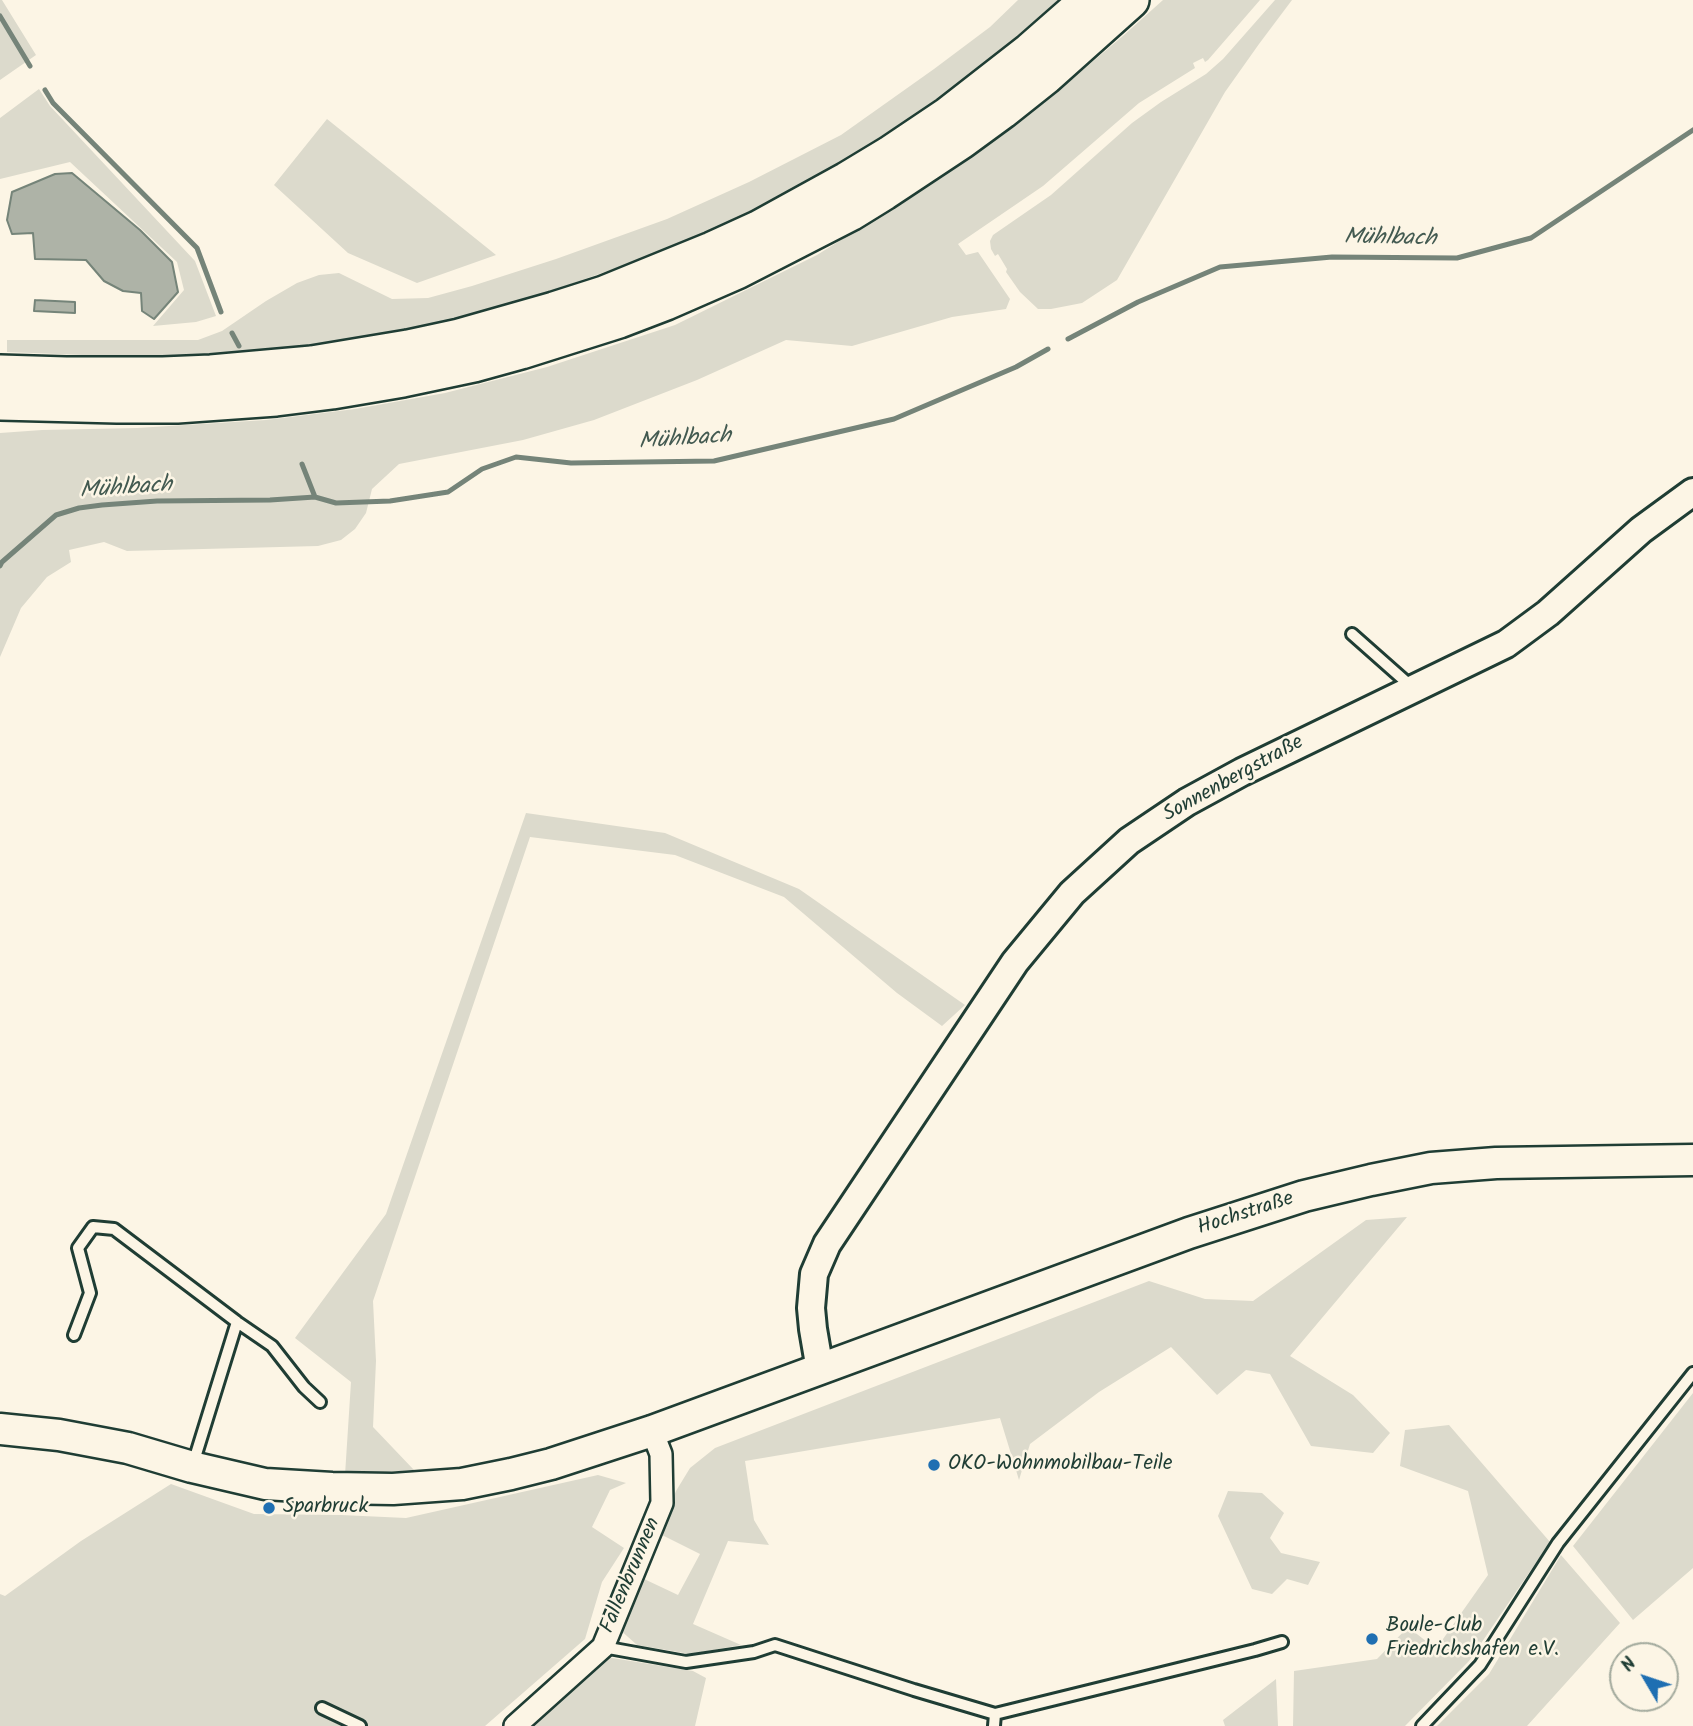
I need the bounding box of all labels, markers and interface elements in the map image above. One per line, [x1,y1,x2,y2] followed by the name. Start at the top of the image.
[1343,225,1437,255] water label: Mühlbach
[638,424,732,458] water label: Mühlbach
[79,473,173,507] water label: Mühlbach
[1159,731,1309,829] street label: Sonnenbergstraße
[1195,1188,1297,1242] street label: Hochstraße
[948,1452,1172,1478] place label: OKO-Wohnmobilbau-Teile
[926,1457,942,1473] marker: OKO-Wohnmobilbau-Teile
[283,1495,368,1521] place label: Sparbruck
[261,1500,277,1516] marker: Sparbruck
[596,1515,668,1637] street label: Fallenbrunnen
[1386,1614,1559,1664] place label: Boule-Club Friedrichshafen e.V.
[1364,1631,1380,1647] marker: Boule-Club Friedrichshafen e.V.
[1609,1642,1679,1712] north arrow
[1614,1651,1645,1679] text: N

